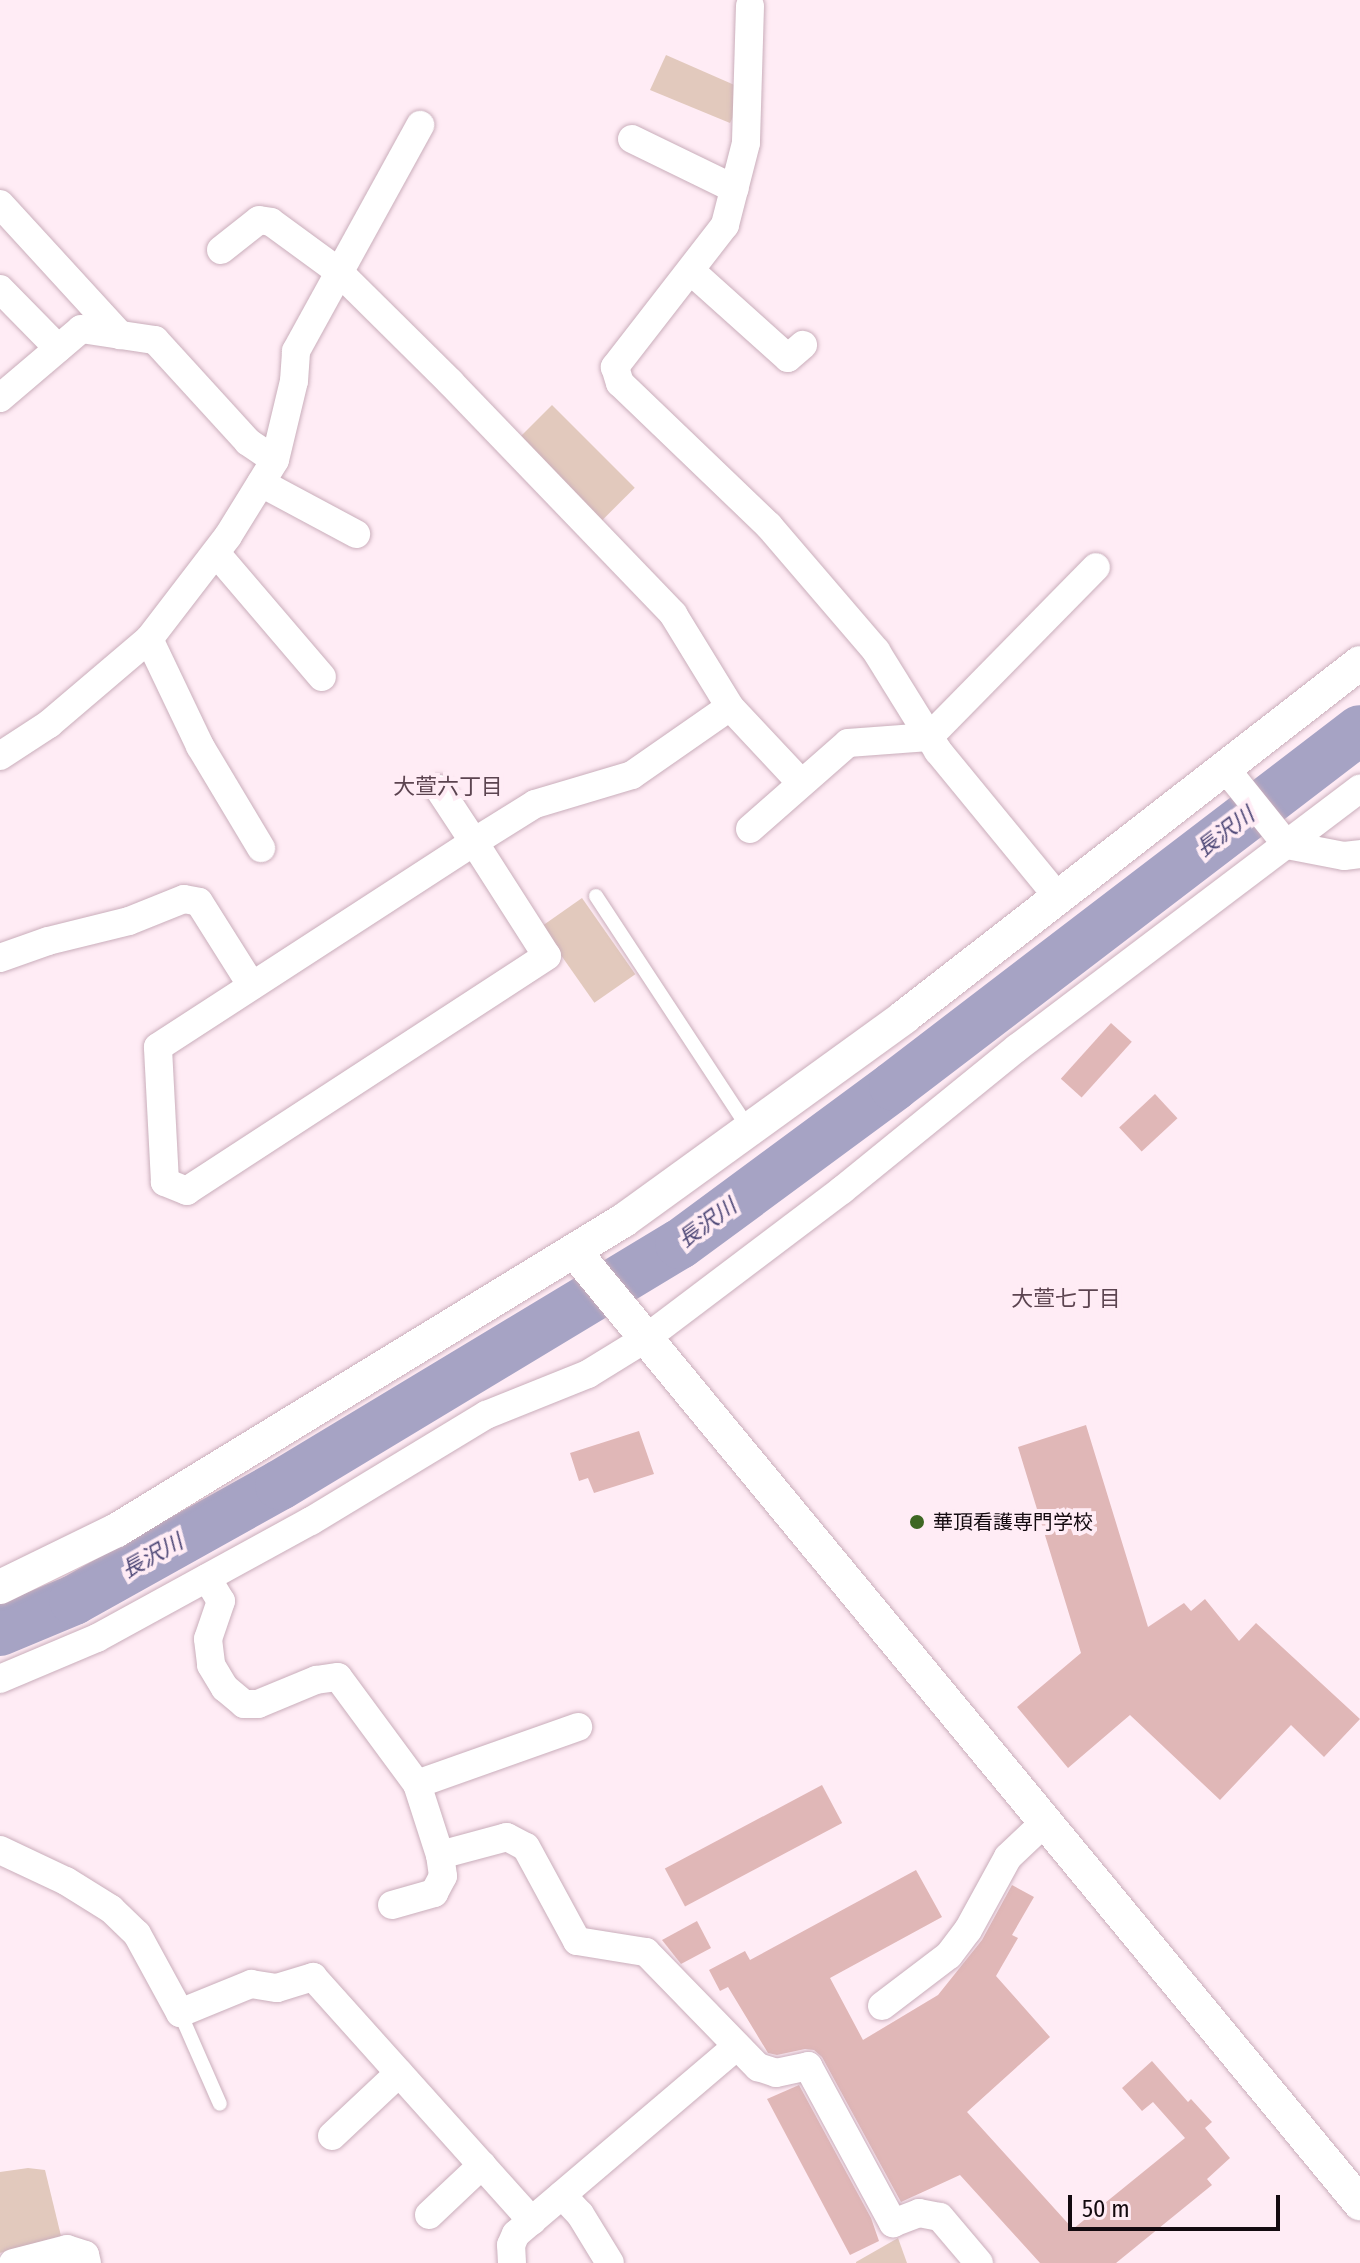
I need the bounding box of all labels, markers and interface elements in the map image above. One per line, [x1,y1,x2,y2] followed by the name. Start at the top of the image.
[393,774,503,800] district label: 大萱六丁目
[1191,802,1259,862] water label: 長沢川
[673,1193,741,1253] water label: 長沢川
[1011,1286,1121,1312] district label: 大萱七丁目
[933,1510,1093,1534] place label: 華頂看護専門学校
[908,1513,926,1531] marker: 華頂看護専門学校
[117,1528,187,1584] water label: 長沢川
[1072,2179,1284,2229] scale bar
[1082,2195,1130,2223] text: 50 m

